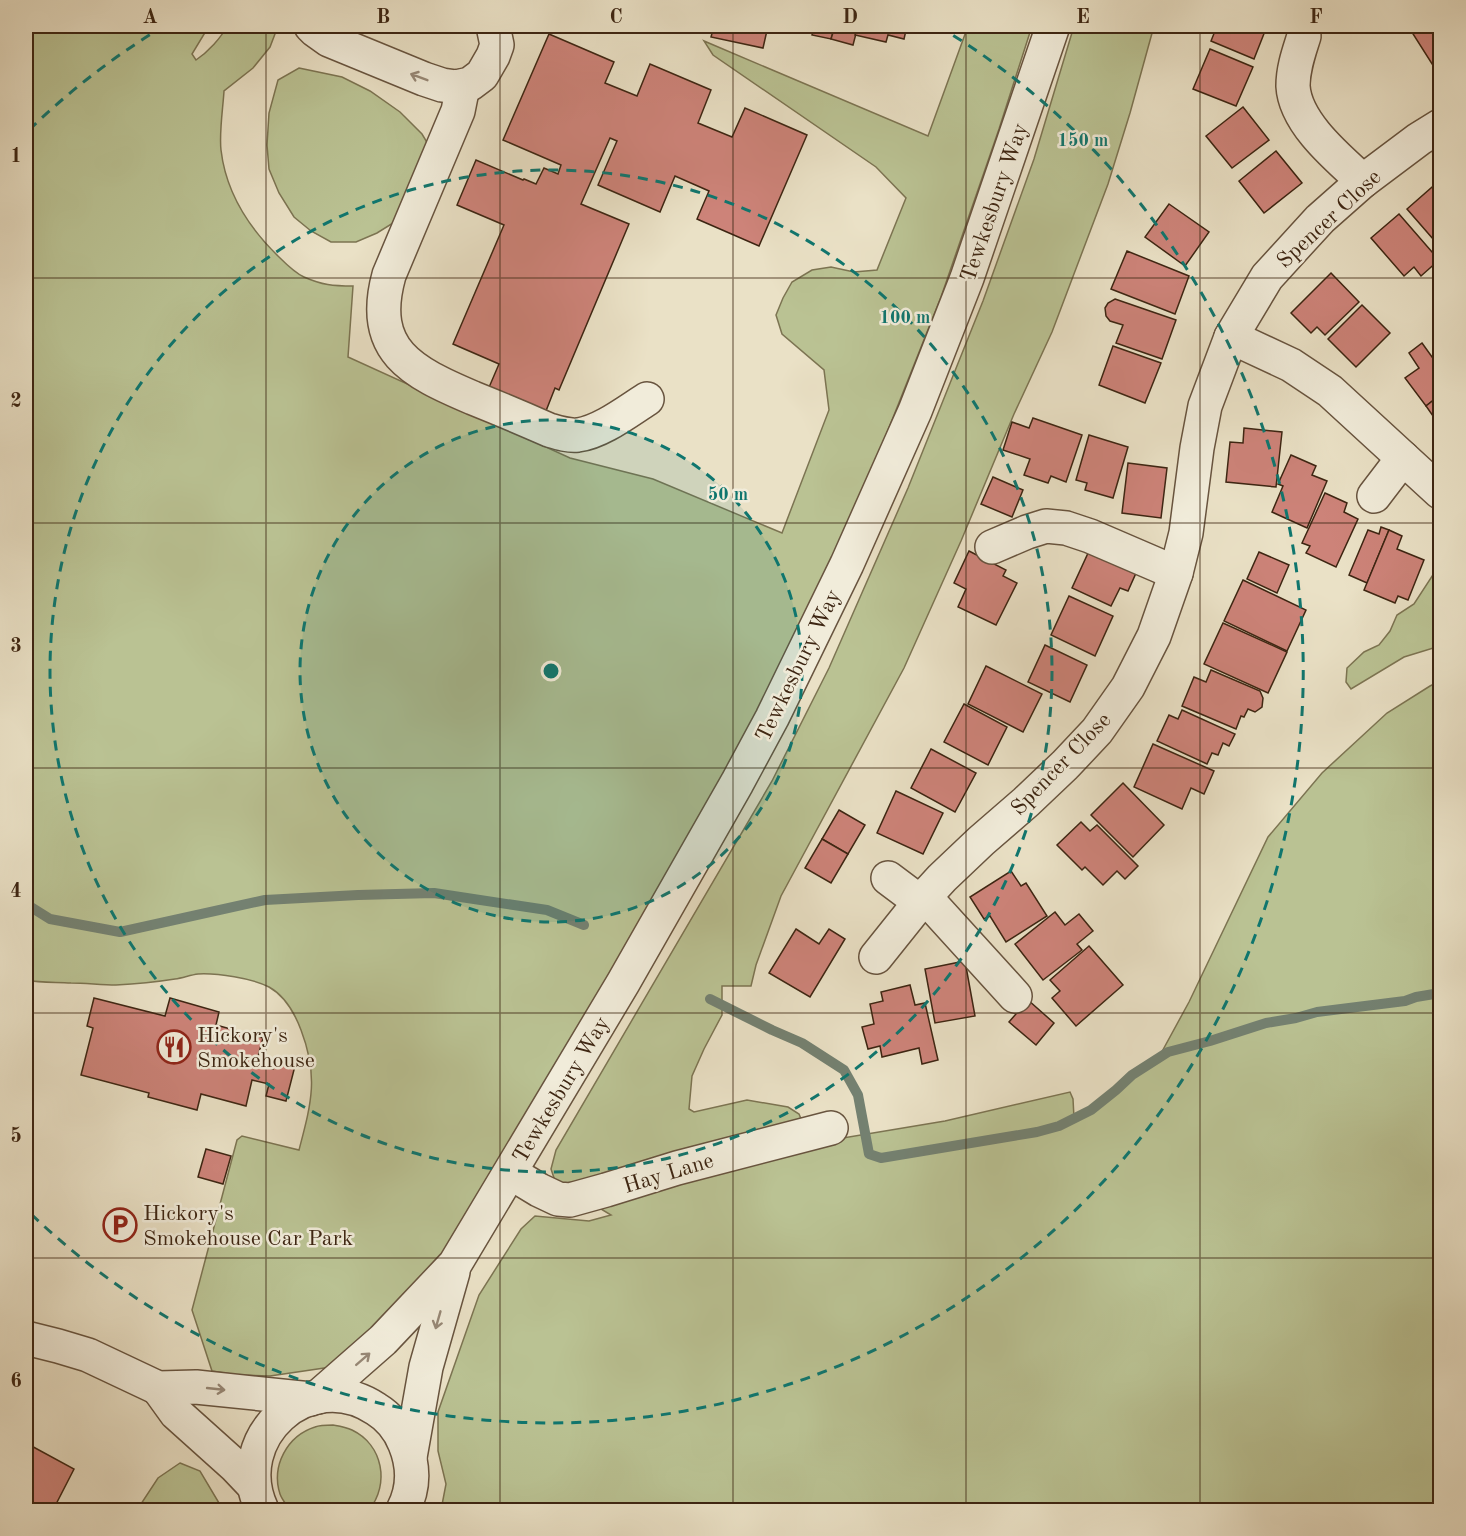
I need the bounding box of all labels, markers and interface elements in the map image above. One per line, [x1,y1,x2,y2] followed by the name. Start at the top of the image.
[142,8,158,28] text: A
[376,8,390,28] text: B
[609,8,623,28] text: C
[842,8,858,28] text: D
[1076,8,1090,28] text: E
[1309,8,1323,28] text: F
[410,71,429,82] one-way arrow
[957,120,1032,285] street label: Tewkesbury Way
[1058,132,1108,150] text: 150 m
[10,147,22,167] text: 1
[1273,166,1386,273] street label: Spencer Close
[880,309,930,327] text: 100 m
[10,392,22,412] text: 2
[708,486,748,504] text: 50 m
[752,586,845,745] street label: Tewkesbury Way
[10,637,22,657] text: 3
[541,661,561,681] centre of rings
[1007,709,1116,820] street label: Spencer Close
[10,882,22,902] text: 4
[509,1013,614,1167] street label: Tewkesbury Way
[197,1025,315,1072] place label: Hickory's Smokehouse
[156,1029,192,1065] restaurant icon: Hickory's Smokehouse
[10,1126,22,1147] text: 5
[621,1150,716,1198] street label: Hay Lane
[143,1203,353,1250] place label: Hickory's Smokehouse Car Park
[102,1207,138,1243] parking icon: Hickory's Smokehouse Car Park
[432,1311,443,1330] one-way arrow
[355,1352,370,1366] one-way arrow
[10,1372,22,1392] text: 6
[206,1384,226,1395] one-way arrow

